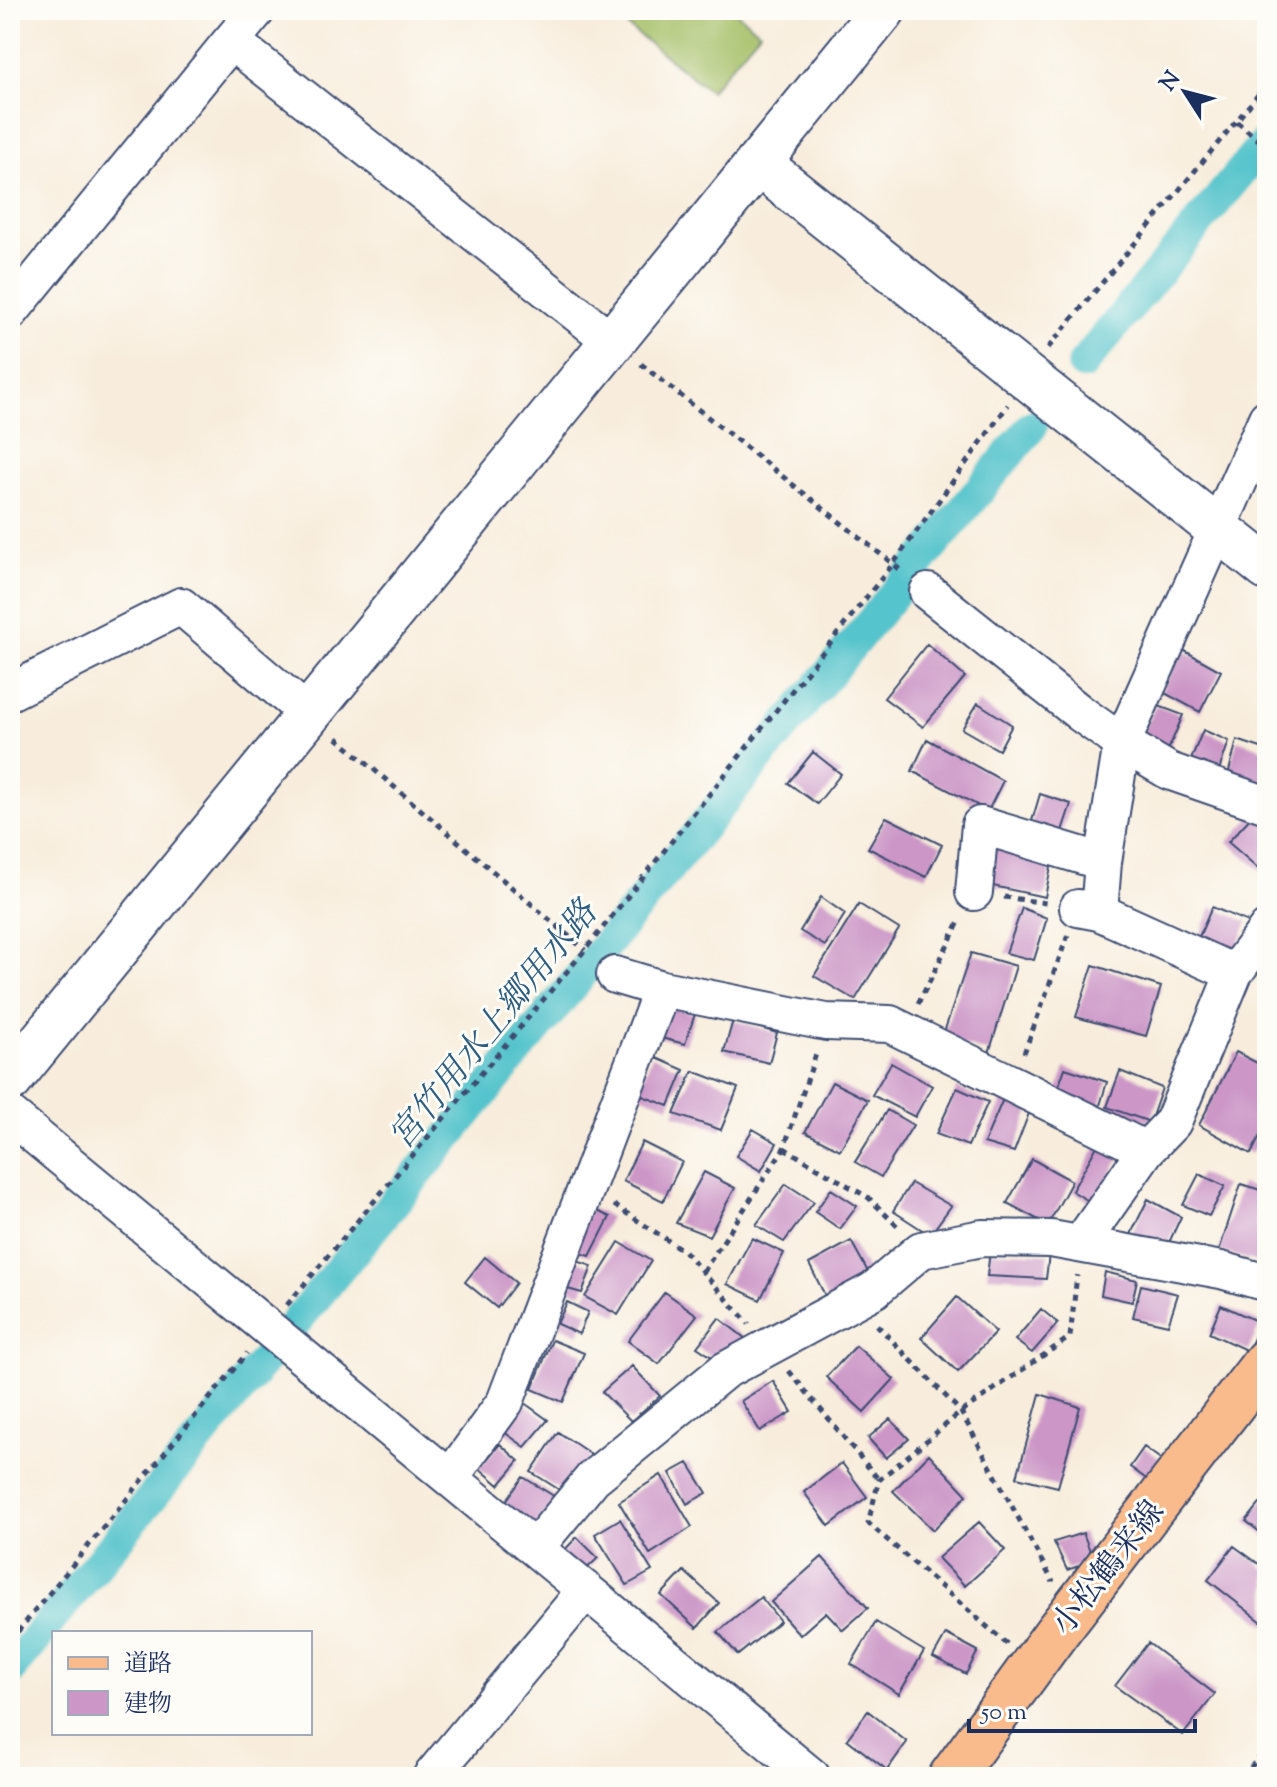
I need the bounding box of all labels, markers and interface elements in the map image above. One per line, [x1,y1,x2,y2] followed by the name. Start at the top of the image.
[1145,52,1225,132] north arrow
[1153,65,1190,99] text: N
[379,890,611,1161] water label: 宮竹用水上郷用水路
[1042,1492,1177,1646] street label: 小松鶴来線
[52,1631,312,1735] legend
[124,1648,172,1682] text: 道路
[969,1683,1195,1733] scale bar
[124,1688,172,1722] text: 建物
[979,1696,1027,1730] text: 50 m

